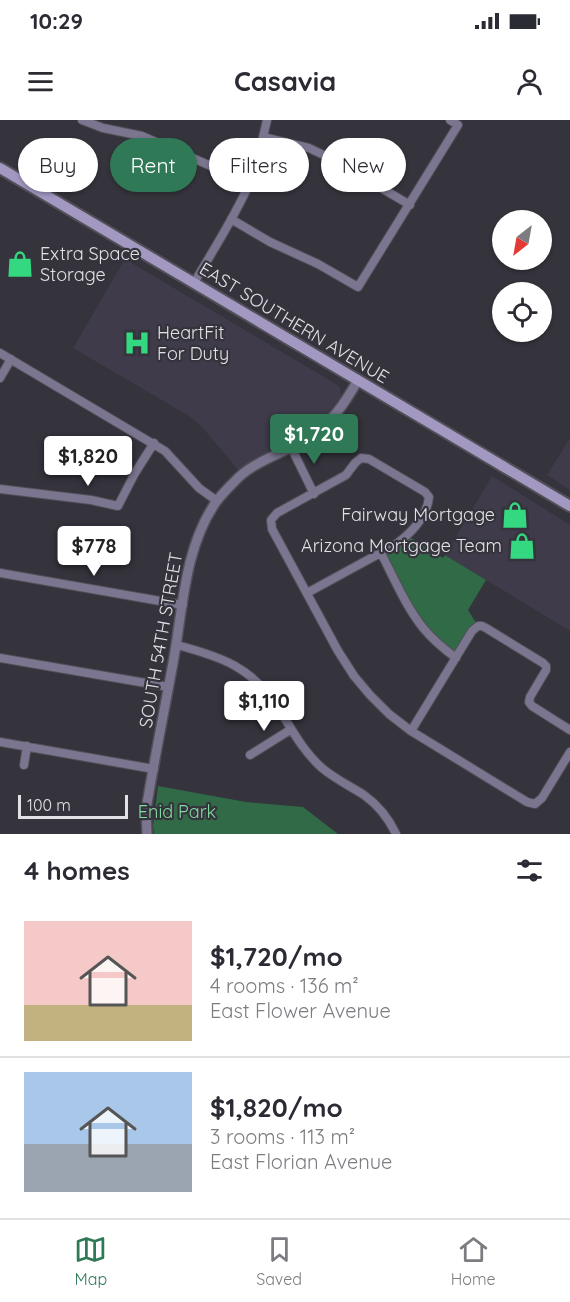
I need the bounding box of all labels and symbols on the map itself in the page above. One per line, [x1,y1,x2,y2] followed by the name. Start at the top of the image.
[492,210,552,270] north arrow
[40,242,140,286] place label: Extra Space Storage
[5,249,35,279] shop icon: Extra Space Storage
[195,257,393,388] street label: EAST SOUTHERN AVENUE
[157,321,229,365] place label: HeartFit For Duty
[122,328,152,358] hospital icon: HeartFit For Duty
[265,414,363,465] pin: $1,720
[39,436,137,487] pin: $1,820
[500,500,530,530] shop icon: Fairway Mortgage
[341,503,495,526] place label: Fairway Mortgage
[58,526,130,577] pin: $778
[507,531,537,561] shop icon: Arizona Mortgage Team
[301,534,502,557] place label: Arizona Mortgage Team
[134,550,187,730] street label: SOUTH 54TH STREET
[215,681,313,732] pin: $1,110
[18,792,128,820] scale bar
[138,800,216,823] park label: Enid Park

